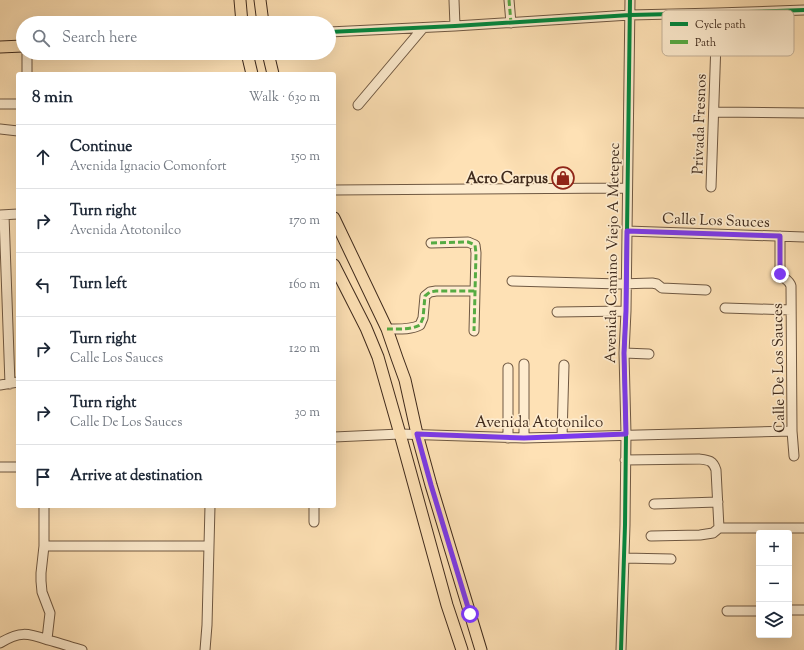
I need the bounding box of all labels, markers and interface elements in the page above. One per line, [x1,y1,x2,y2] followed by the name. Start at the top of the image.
[662,10,794,56] legend
[16,16,336,60] search box
[695,17,746,33] text: Cycle path
[30,27,52,49] icon: search
[62,28,137,49] text: Search here
[695,35,717,51] text: Path
[688,73,713,175] street label: Privada Fresnos
[32,86,73,110] text: 8 min
[249,89,320,107] text: Walk · 630 m
[70,137,132,158] text: Continue
[601,142,626,364] street label: Avenida Camino Viejo A Metepec
[32,146,54,168] icon: ahead
[291,148,320,166] text: 150 m
[70,158,227,176] text: Avenida Ignacio Comonfort
[550,165,576,191] shop icon: Acro Carpus
[466,169,548,190] place label: Acro Carpus
[70,201,136,222] text: Turn right
[662,209,770,234] street label: Calle Los Sauces
[32,210,54,232] icon: right
[289,212,320,230] text: 170 m
[70,222,181,240] text: Avenida Atotonilco
[771,265,789,283] route end
[32,274,54,296] icon: left
[70,274,127,295] text: Turn left
[289,276,320,294] text: 160 m
[768,303,791,433] street label: Calle De Los Sauces
[70,329,136,350] text: Turn right
[32,338,54,360] icon: right
[289,340,320,358] text: 120 m
[70,350,163,368] text: Calle Los Sauces
[70,393,136,414] text: Turn right
[32,402,54,424] icon: right
[294,404,320,422] text: 30 m
[475,413,603,434] street label: Avenida Atotonilco
[70,414,182,432] text: Calle De Los Sauces
[32,466,54,488] icon: arrive
[70,466,203,487] text: Arrive at destination
[756,530,792,638] map controls
[756,530,792,566] button: +
[756,566,792,602] button: −
[756,602,792,638] button: layers
[461,605,479,623] route start

